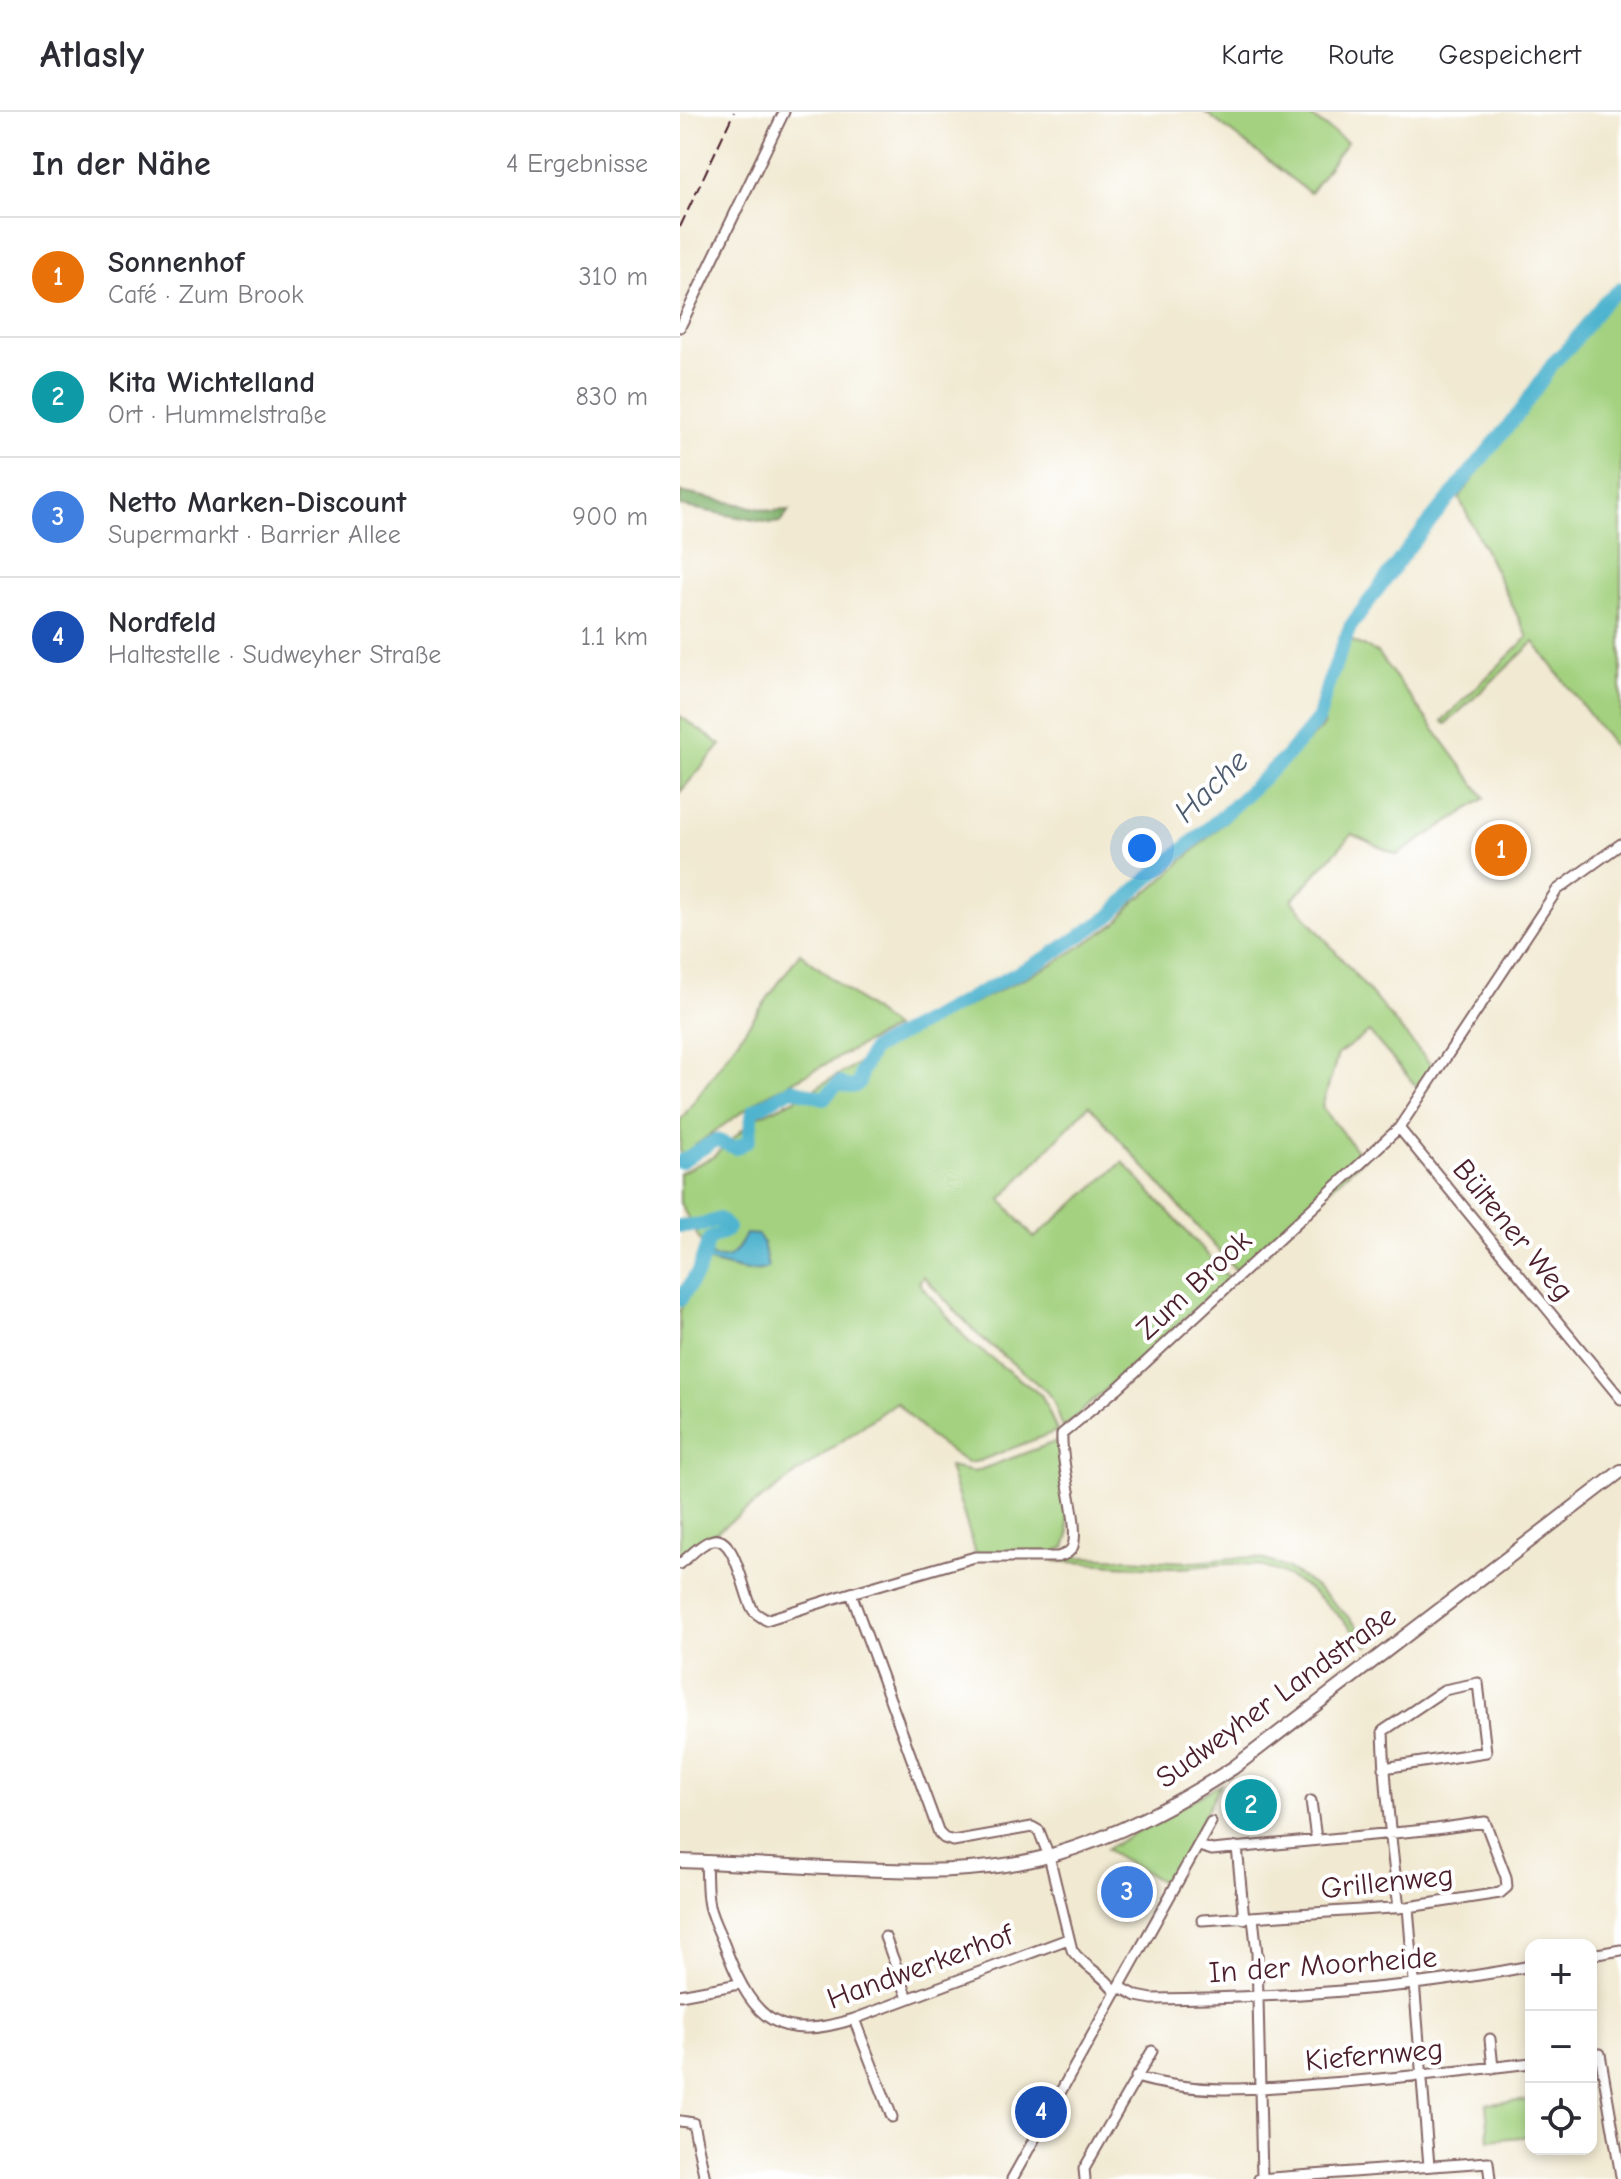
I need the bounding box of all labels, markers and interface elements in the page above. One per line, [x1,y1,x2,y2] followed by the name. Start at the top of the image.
[40,33,144,77] text: Atlasly
[1221,39,1284,71] text: Karte
[1328,39,1394,71] text: Route
[1438,39,1581,71] text: Gespeichert
[32,144,211,184] text: In der Nähe
[506,149,648,179] text: 4 Ergebnisse
[108,245,244,280] text: Sonnenhof
[53,262,63,292] text: 1
[579,262,648,292] text: 310 m
[108,280,304,310] text: Café · Zum Brook
[108,365,315,400] text: Kita Wichtelland
[52,382,64,412] text: 2
[575,382,648,412] text: 830 m
[108,400,326,430] text: Ort · Hummelstraße
[108,485,406,520] text: Netto Marken-Discount
[52,502,64,532] text: 3
[572,502,648,532] text: 900 m
[108,520,401,550] text: Supermarkt · Barrier Allee
[108,605,216,640] text: Nordfeld
[52,622,64,652] text: 4
[581,622,648,652] text: 1.1 km
[108,640,441,670] text: Haltestelle · Sudweyher Straße
[1166,742,1256,830] water label: Hache
[1475,820,1527,880] pin: 1
[1122,828,1162,868] your location
[1445,1152,1581,1308] street label: Bültener Weg
[1129,1223,1259,1347] street label: Zum Brook
[1149,1598,1403,1796] street label: Sudweyher Landstraße
[1225,1775,1277,1835] pin: 2
[1319,1858,1455,1906] street label: Grillenweg
[1101,1862,1153,1922] pin: 3
[822,1917,1019,2017] street label: Handwerkerhof
[1525,1939,1597,2155] map controls
[1525,1939,1597,2011] button: +
[1208,1940,1438,1990] street label: In der Moorheide
[1525,2011,1597,2083] button: −
[1304,2032,1444,2078] street label: Kiefernweg
[1015,2082,1067,2142] pin: 4
[1525,2083,1597,2155] button: locate

